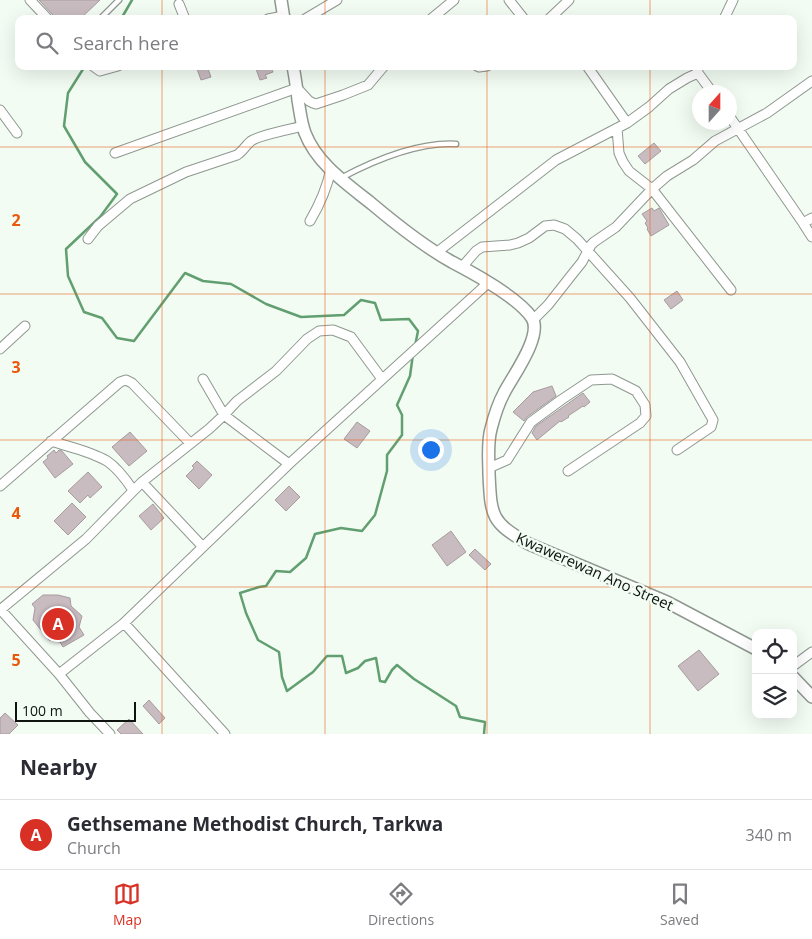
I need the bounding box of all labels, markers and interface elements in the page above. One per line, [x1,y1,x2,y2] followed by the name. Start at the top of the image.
[15,15,797,70] search box
[33,29,61,57] icon: search
[73,30,179,56] text: Search here
[692,85,737,130] north arrow
[11,209,21,231] text: 2
[11,356,21,378] text: 3
[418,437,444,463] your location
[11,502,21,524] text: 4
[513,527,677,615] street label: Kwawerewan Ano Street
[42,605,74,643] pin: A
[752,629,797,719] map controls
[752,629,797,674] button: locate
[11,649,21,671] text: 5
[752,674,797,719] button: layers
[15,699,136,722] scale bar
[22,701,63,720] text: 100 m
[20,753,97,781] text: Nearby
[67,811,443,837] text: Gethsemane Methodist Church, Tarkwa
[30,824,42,846] text: A
[746,824,792,846] text: 340 m
[67,837,121,859] text: Church
[113,880,142,929] tab: Map
[368,880,434,929] tab: Directions
[660,880,699,929] tab: Saved

